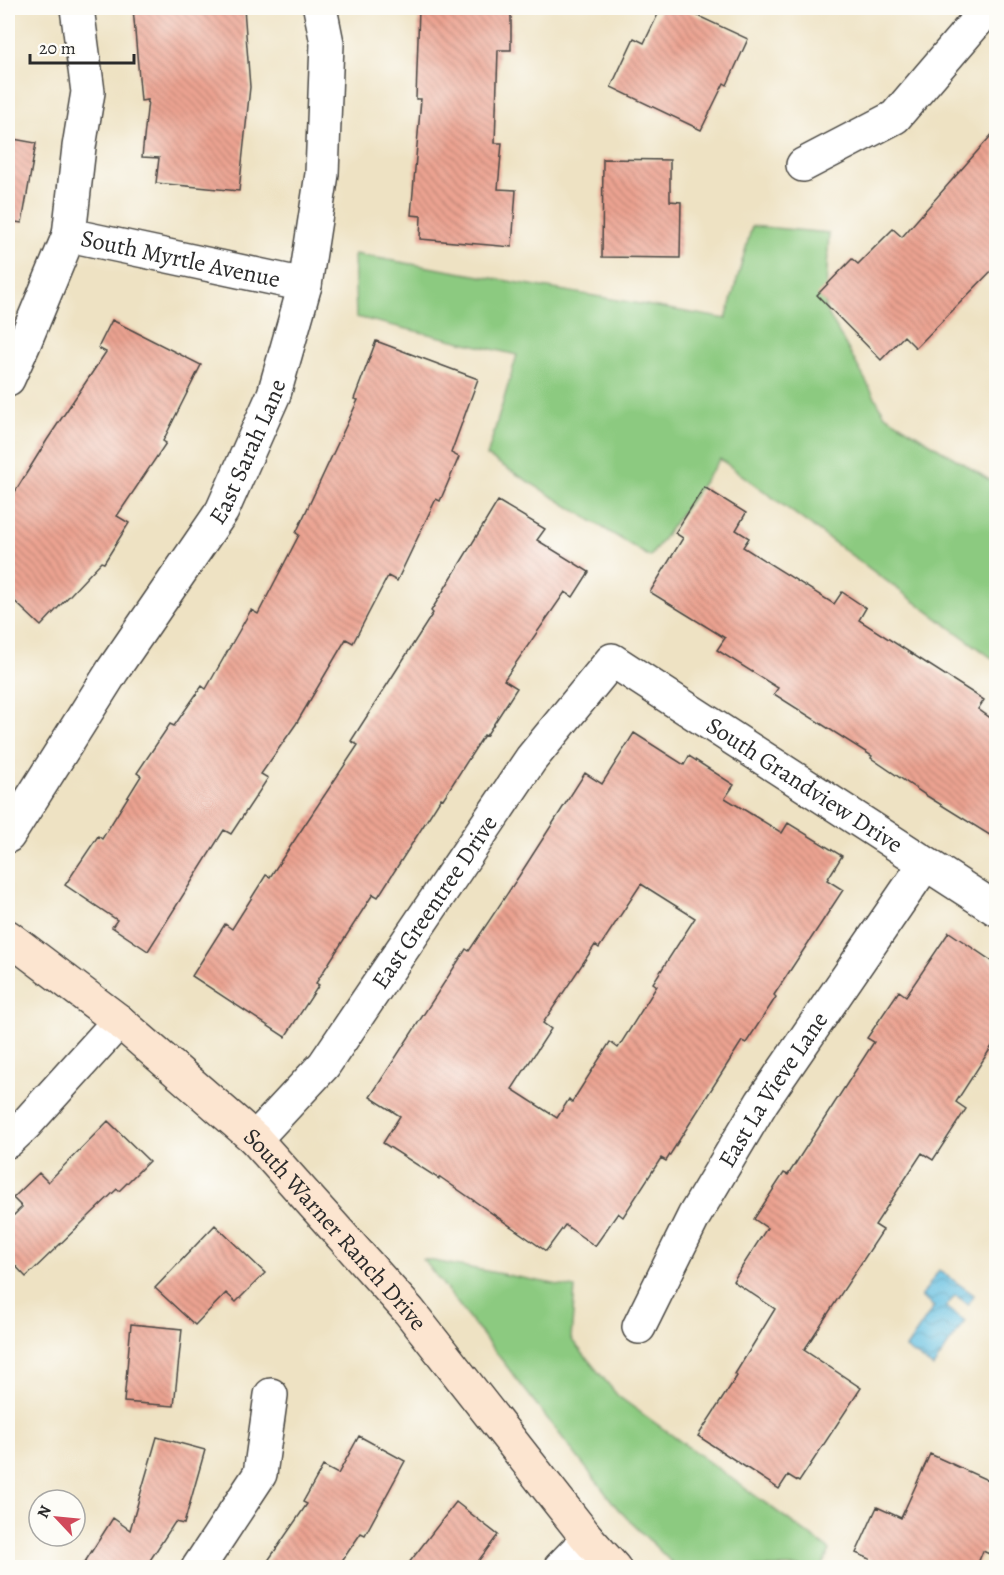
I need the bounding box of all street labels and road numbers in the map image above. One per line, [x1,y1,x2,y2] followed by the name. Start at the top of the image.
[78,222,283,295] street label: South Myrtle Avenue
[201,376,293,531] street label: East Sarah Lane
[700,709,909,860] street label: South Grandview Drive
[364,809,505,995] street label: East Greentree Drive
[711,1005,835,1173] street label: East La Vieve Lane
[237,1120,434,1337] street label: South Warner Ranch Drive

